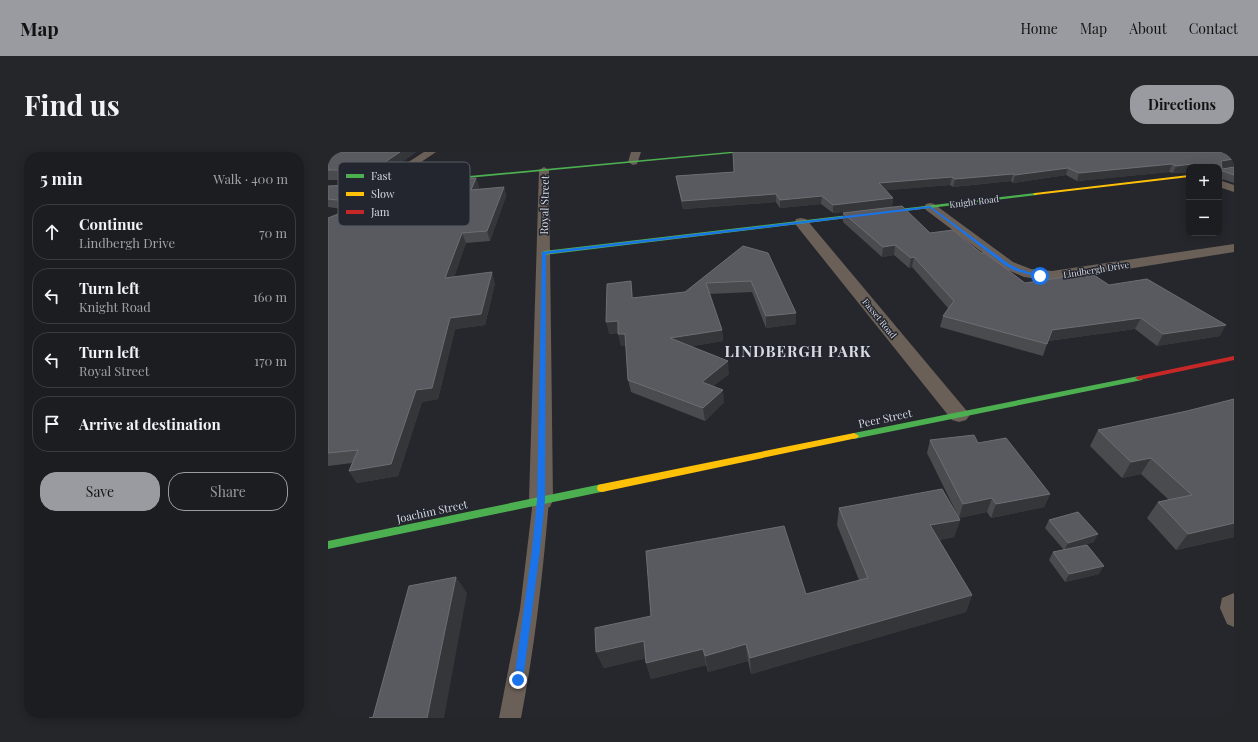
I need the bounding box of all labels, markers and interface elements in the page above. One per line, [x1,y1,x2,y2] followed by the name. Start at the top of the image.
[20,15,59,41] text: Map
[1020,19,1058,38] text: Home
[1080,19,1107,38] text: Map
[1129,19,1167,38] text: About
[1189,19,1238,38] text: Contact
[1130,85,1234,124] button: Directions
[24,86,120,123] text: Find us
[338,162,470,226] legend
[1186,164,1222,236] map controls
[1186,164,1222,200] button: +
[40,167,83,189] text: 5 min
[371,168,391,183] text: Fast
[213,170,288,187] text: Walk · 400 m
[536,175,552,235] street label: Royal Street
[371,186,395,201] text: Slow
[949,192,1000,210] street label: Knight Road
[1186,200,1222,236] button: −
[370,204,390,219] text: Jam
[79,214,143,234] text: Continue
[41,221,63,243] icon: ahead
[259,224,287,241] text: 70 m
[79,234,175,251] text: Lindbergh Drive
[1062,258,1130,280] street label: Lindbergh Drive
[1031,267,1049,285] route start
[79,278,140,298] text: Turn left
[41,285,63,307] icon: left
[253,288,287,305] text: 160 m
[860,296,900,341] street label: Fasset Road
[79,298,151,315] text: Knight Road
[724,341,872,361] district label: LINDBERGH PARK
[79,342,140,362] text: Turn left
[41,349,63,371] icon: left
[254,352,287,369] text: 170 m
[79,362,149,379] text: Royal Street
[857,405,913,431] street label: Peer Street
[41,413,63,435] icon: arrive
[79,414,221,434] text: Arrive at destination
[40,472,160,511] button: Save
[168,472,288,511] button: Share
[394,496,469,526] street label: Joachim Street
[509,671,527,689] route end

